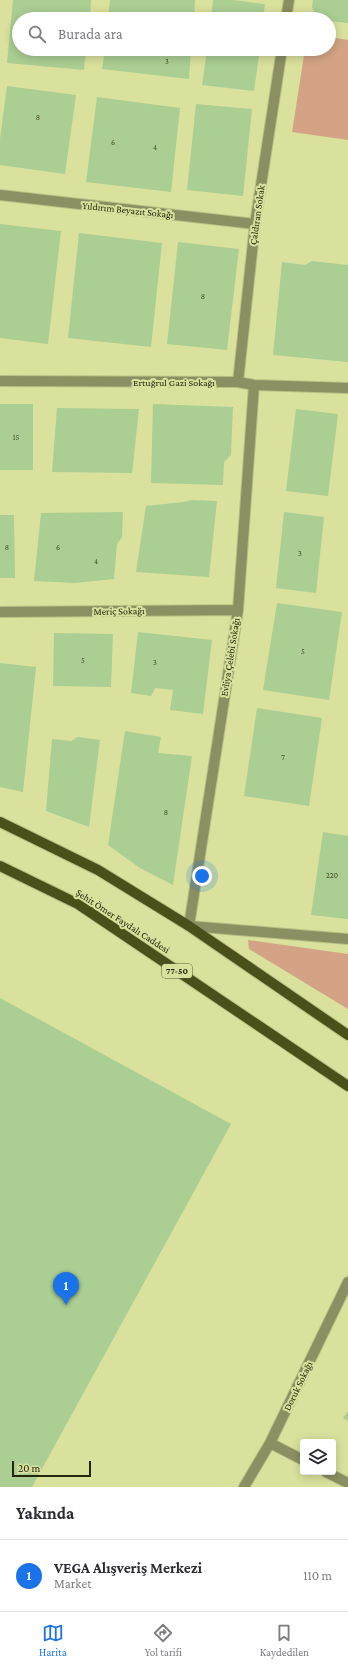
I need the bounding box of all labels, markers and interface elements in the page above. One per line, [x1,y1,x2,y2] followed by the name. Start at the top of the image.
[12,12,336,56] search box
[26,23,48,45] icon: search
[58,26,123,42] text: Burada ara
[165,57,169,66] house number: 3
[36,113,40,122] house number: 8
[111,138,115,147] house number: 6
[153,143,157,152] house number: 4
[247,184,267,245] street label: Çaldıran Sokak
[82,200,175,220] street label: Yıldırım Beyazıt Sokağı
[201,292,205,301] house number: 8
[133,377,215,388] street label: Ertuğrul Gazi Sokağı
[13,433,19,442] house number: 15
[5,543,9,552] house number: 8
[56,543,60,552] house number: 6
[298,549,302,558] house number: 3
[94,557,98,566] house number: 4
[93,605,145,617] street label: Meriç Sokağı
[218,617,242,697] street label: Evliya Çelebi Sokağı
[301,647,305,656] house number: 5
[81,656,85,665] house number: 5
[153,658,157,667] house number: 3
[281,753,285,762] house number: 7
[164,808,168,817] house number: 8
[192,866,212,886] your location
[326,871,339,880] house number: 220
[74,887,172,956] street label: Şehit Ömer Faydalı Caddesi
[162,964,192,978] road number: 77-50
[53,1272,79,1305] pin: 1
[281,1359,315,1412] street label: Doruk Sokağı
[300,1439,336,1475] map controls
[300,1439,336,1475] button: layers
[12,1459,91,1478] scale bar
[18,1462,40,1474] text: 20 m
[16,1504,74,1523] text: Yakında
[54,1560,202,1576] text: VEGA Alışveriş Merkezi
[27,1568,31,1583] text: 1
[303,1568,332,1583] text: 110 m
[54,1576,91,1591] text: Market
[39,1622,67,1658] tab: Harita
[145,1622,182,1658] tab: Yol tarifi
[260,1622,309,1658] tab: Kaydedilen

